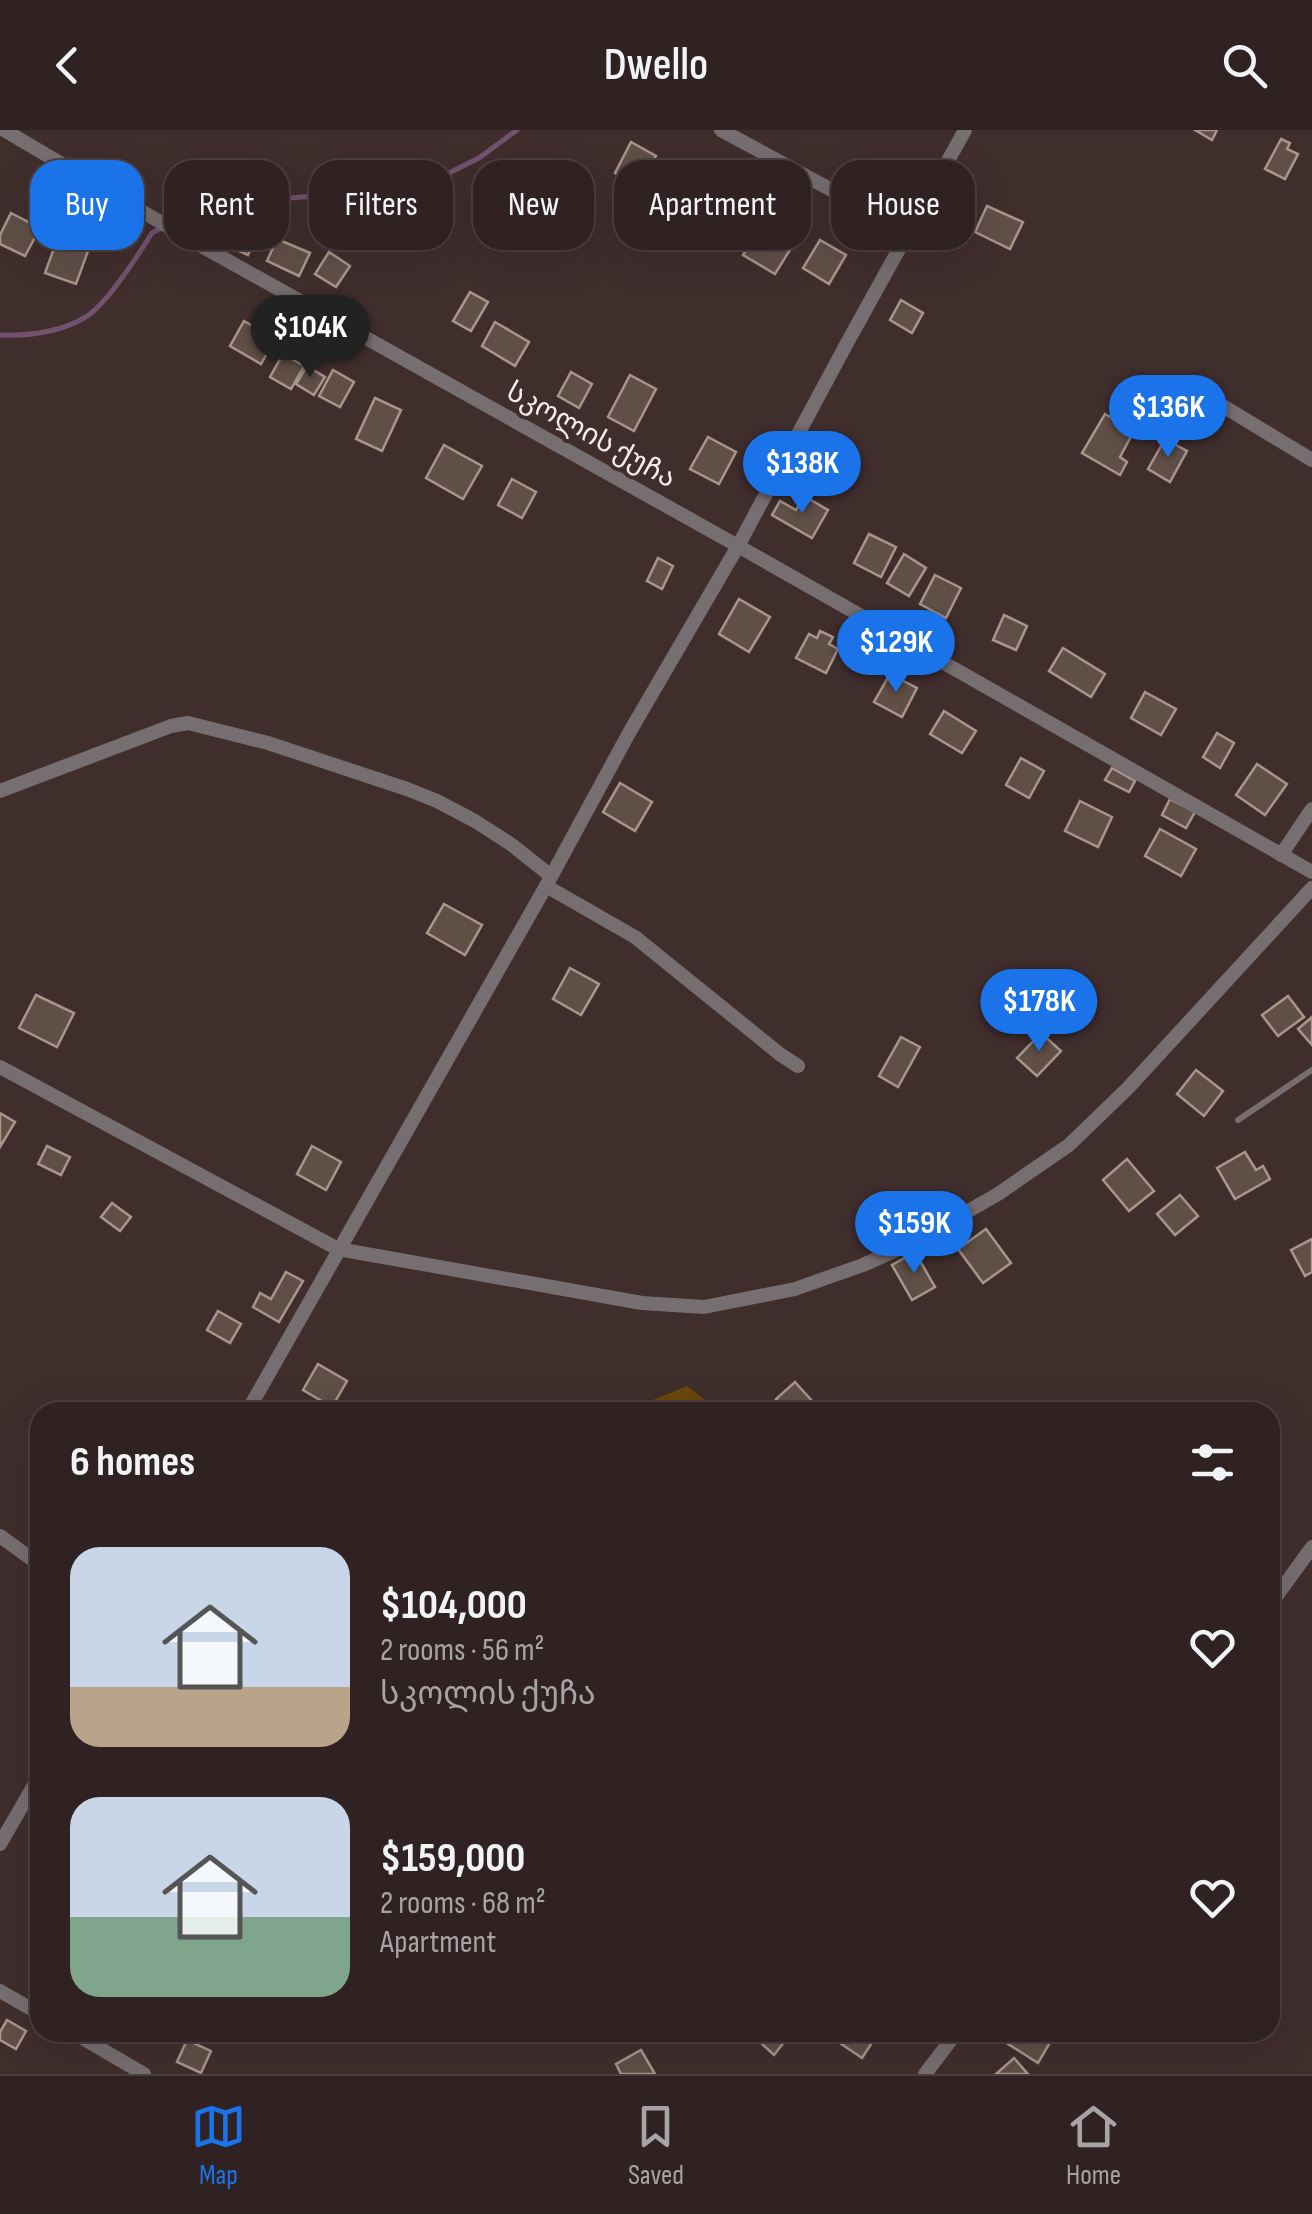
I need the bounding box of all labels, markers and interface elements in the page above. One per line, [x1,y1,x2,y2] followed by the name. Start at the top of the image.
[40,38,95,93] icon: back
[604,38,708,93] text: Dwello
[1217,38,1272,93] icon: search
[30,160,144,250] chip: Buy
[164,160,289,250] chip: Rent
[309,160,453,250] chip: Filters
[473,160,594,250] chip: New
[614,160,811,250] chip: Apartment
[831,160,975,250] chip: House
[240,295,380,380] pin: $104K
[273,308,347,347] text: $104K
[500,375,682,495] street label: სკოლის ქუჩა
[1098,375,1238,460] pin: $136K
[1131,388,1205,427] text: $136K
[732,431,872,516] pin: $138K
[765,444,839,483] text: $138K
[826,610,966,695] pin: $129K
[859,623,933,662] text: $129K
[969,969,1109,1054] pin: $178K
[1002,982,1076,1021] text: $178K
[844,1191,984,1276] pin: $159K
[877,1204,951,1243] text: $159K
[1185,1435,1240,1490] icon: filters
[70,1437,195,1488] text: 6 homes
[380,1580,527,1631] text: $104,000
[150,1587,270,1707] icon: home
[1185,1620,1240,1675] icon: heart
[380,1631,545,1670] text: 2 rooms · 56 m²
[380,1675,596,1714] text: სკოლის ქუჩა
[380,1833,525,1884] text: $159,000
[150,1837,270,1957] icon: home
[1185,1870,1240,1925] icon: heart
[380,1884,546,1923] text: 2 rooms · 68 m²
[380,1923,496,1962] text: Apartment
[191,2099,246,2192] tab: Map
[628,2099,684,2192] tab: Saved
[1066,2099,1121,2192] tab: Home

